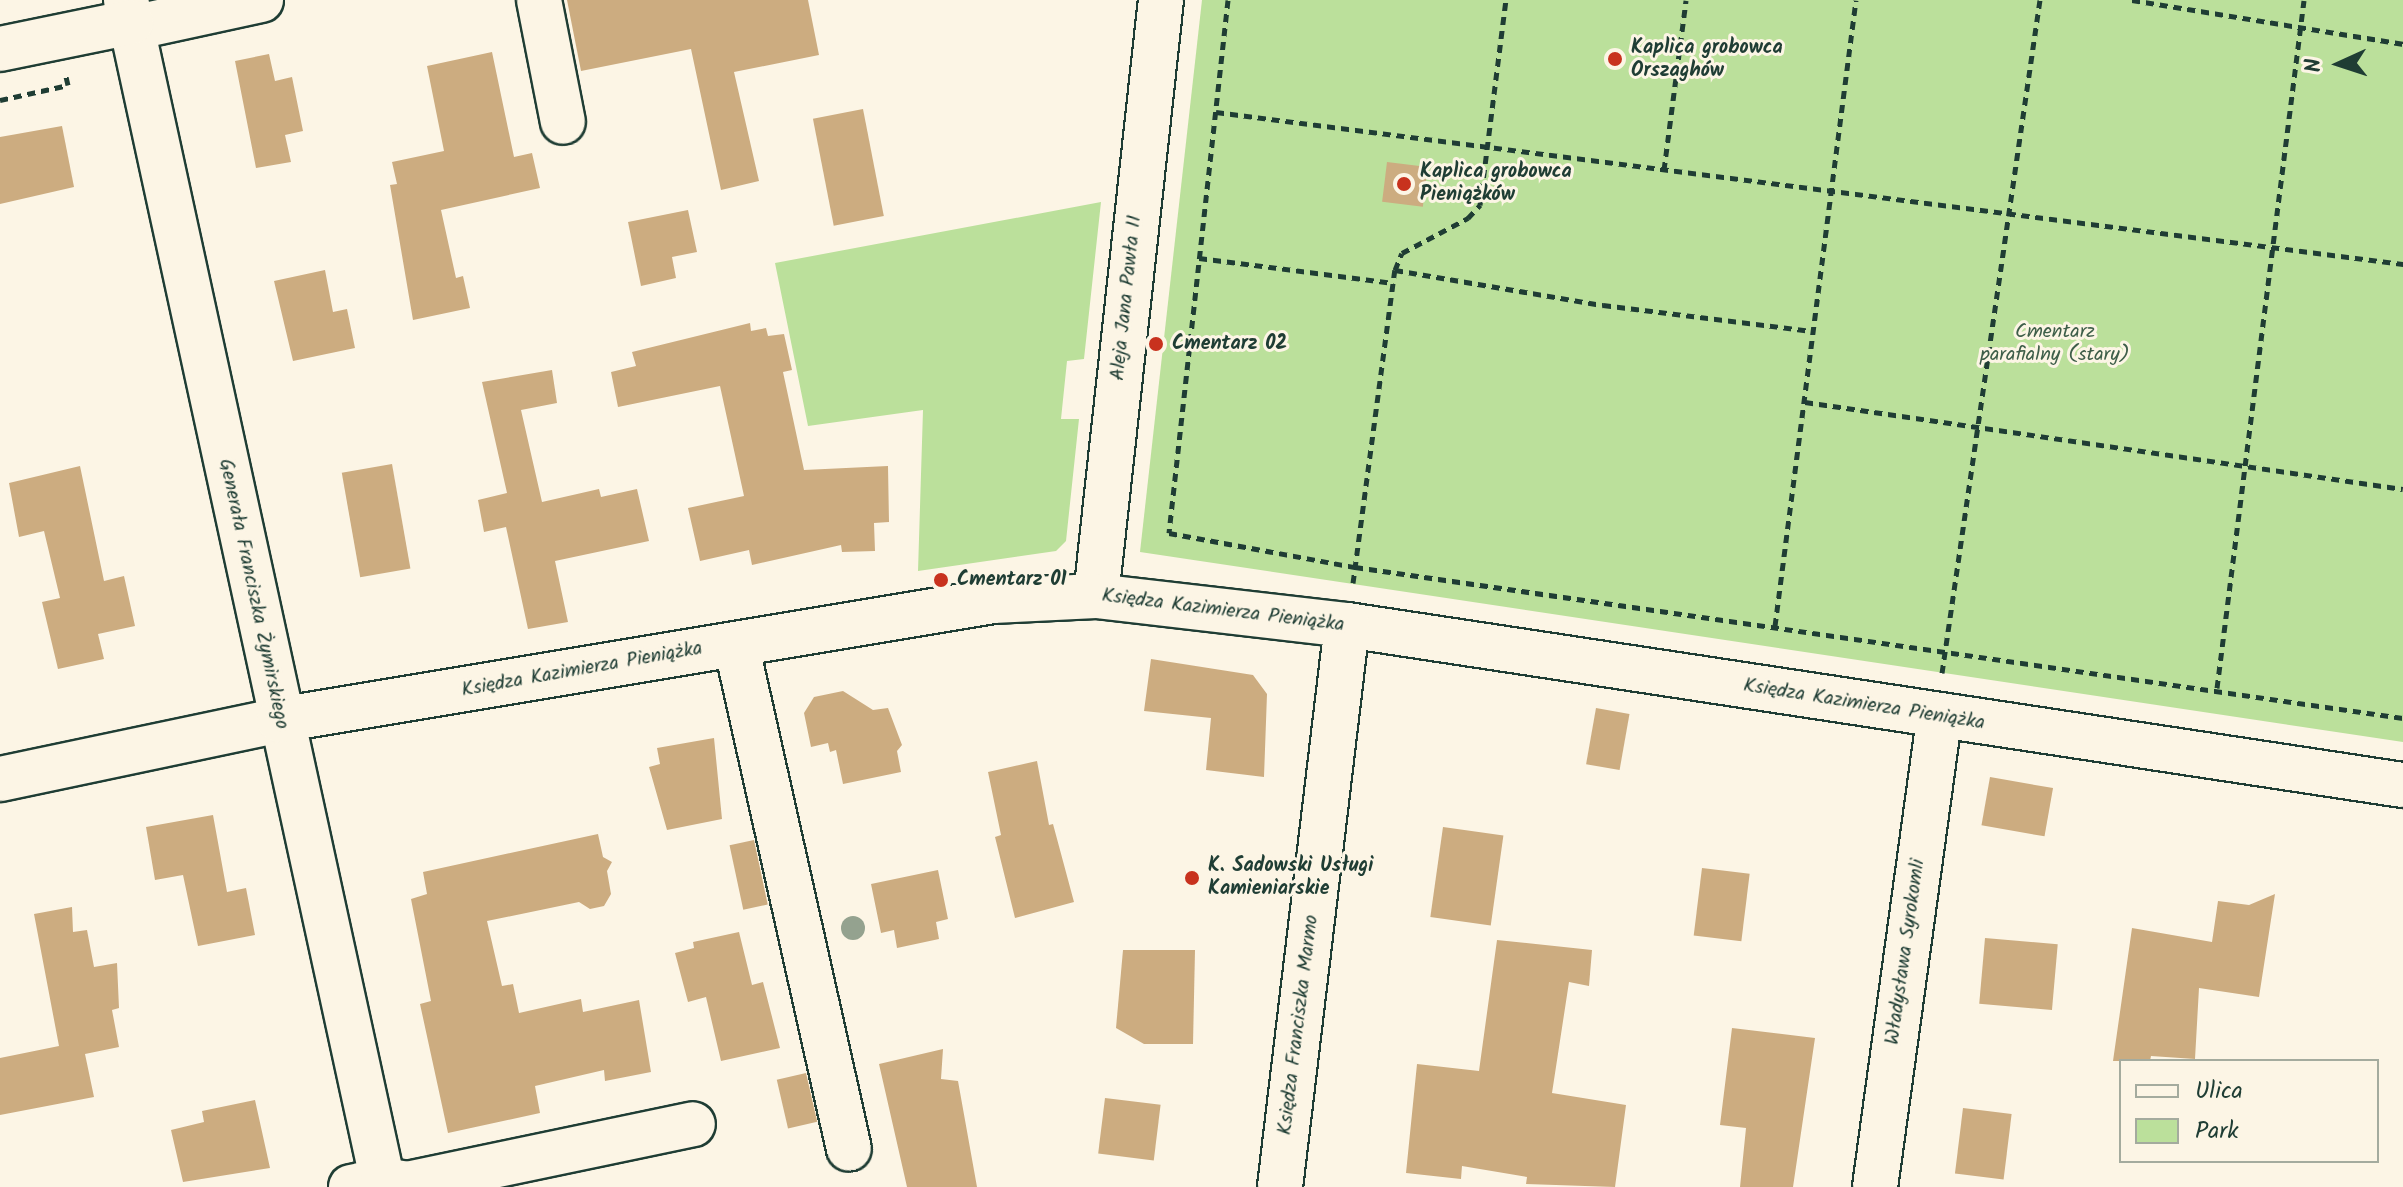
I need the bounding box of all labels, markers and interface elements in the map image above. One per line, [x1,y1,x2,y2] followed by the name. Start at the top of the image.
[2299,24,2379,104] north arrow
[1631,36,1783,83] place label: Kaplica grobowca Orszaghów
[1606,50,1624,68] marker: Kaplica grobowca Orszaghów
[2297,57,2332,73] text: N
[1420,160,1572,207] place label: Kaplica grobowca Pieniążków
[1395,175,1413,193] marker: Kaplica grobowca Pieniążków
[1106,214,1148,382] street label: Aleja Jana Pawła II
[1980,321,2130,368] park label: Cmentarz parafialny (stary)
[1172,332,1287,356] place label: Cmentarz 02
[1147,335,1165,353] marker: Cmentarz 02
[213,457,293,731] street label: Generała Franciszka Żymirskiego
[957,568,1067,592] place label: Cmentarz 01
[932,571,950,589] marker: Cmentarz 01
[1100,584,1346,638] street label: Księdza Kazimierza Pieniążka
[460,637,704,703] street label: Księdza Kazimierza Pieniążka
[1742,674,1986,736] street label: Księdza Kazimierza Pieniążka
[1208,854,1373,901] place label: K. Sadowski Usługi Kamieniarskie
[1881,858,1931,1046] street label: Władysława Syrokomli
[1183,869,1201,887] marker: K. Sadowski Usługi Kamieniarskie
[1274,914,1324,1136] street label: Księdza Franciszka Marmo
[2119,1059,2379,1163] legend
[2195,1072,2243,1111] text: Ulica
[2195,1112,2239,1151] text: Park

